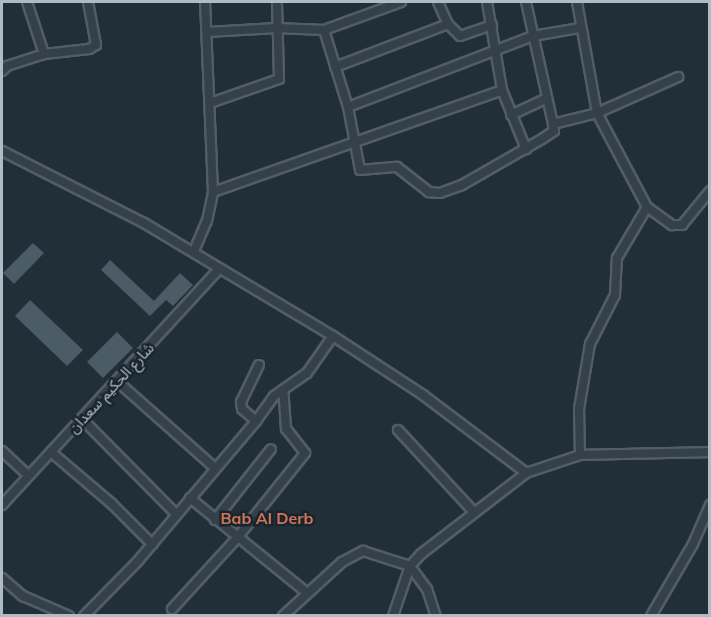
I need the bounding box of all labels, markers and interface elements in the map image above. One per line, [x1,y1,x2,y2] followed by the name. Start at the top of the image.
[64,339,158,437] street label: شارع الحكيم سعدان
[221,508,313,528] district label: Bab Al Derb

